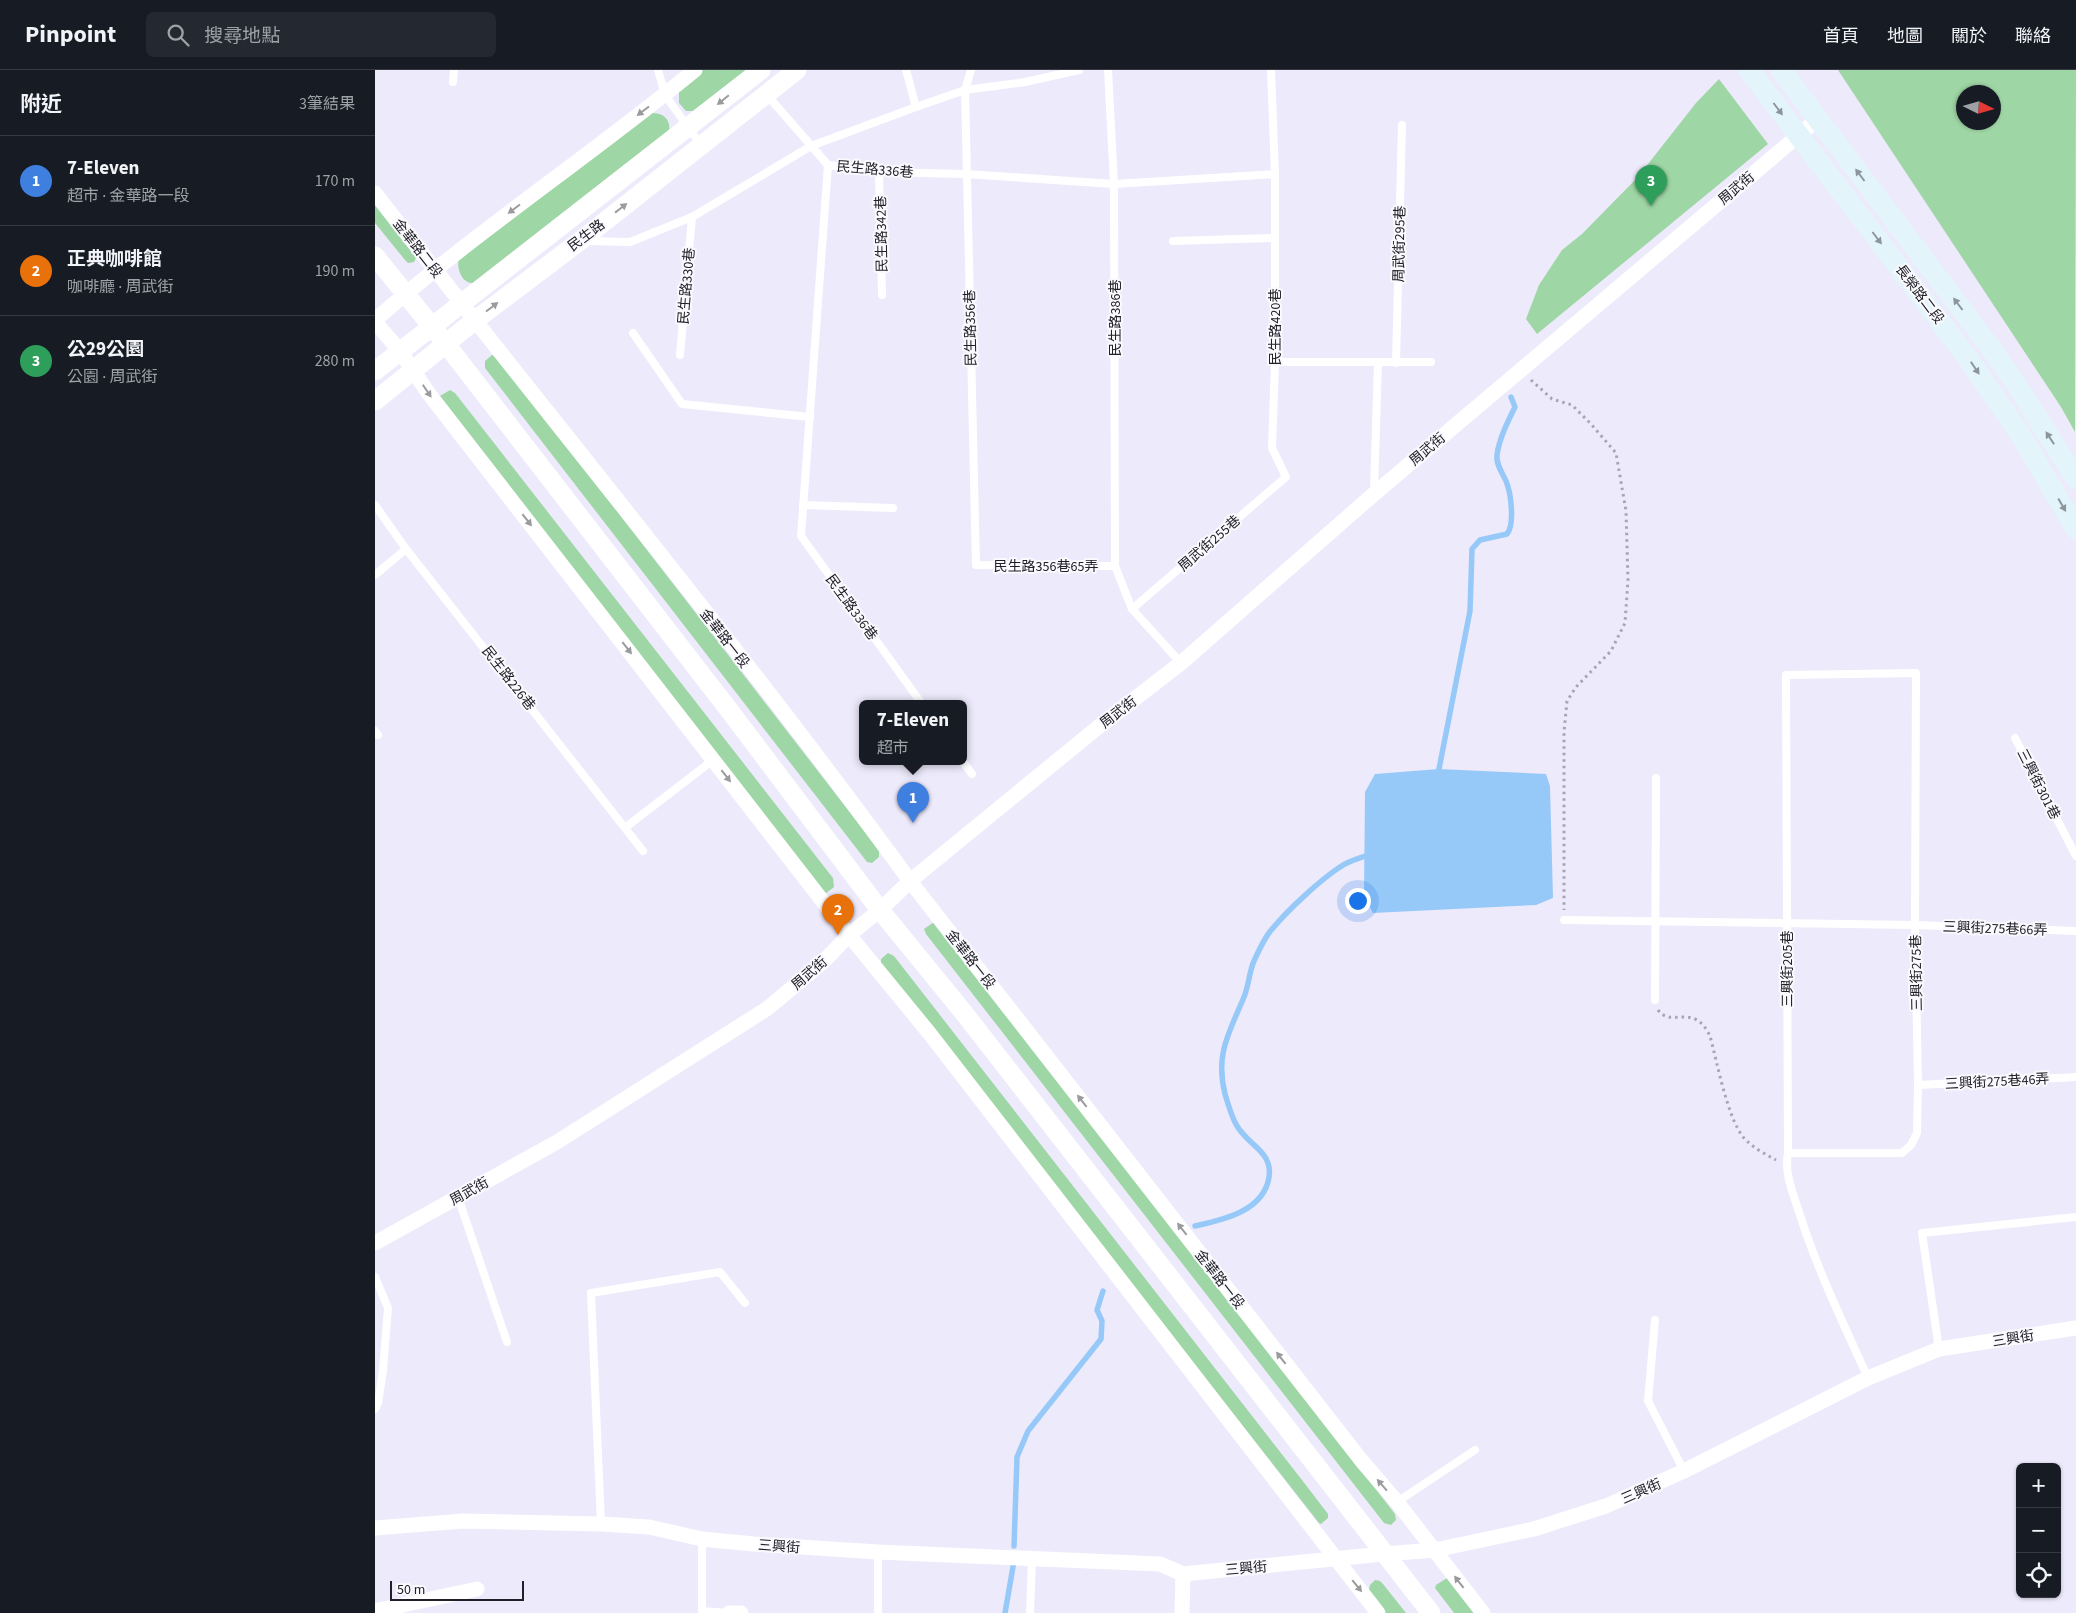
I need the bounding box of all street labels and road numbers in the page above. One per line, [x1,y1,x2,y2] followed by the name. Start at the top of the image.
[836,157,914,183] street label: 民生路336巷
[1714,168,1759,210] street label: 周武街
[871,195,893,273] street label: 民生路342巷
[1389,205,1411,283] street label: 周武街295巷
[388,215,447,282] street label: 金華路二段
[564,215,609,256] street label: 民生路
[674,247,700,325] street label: 民生路330巷
[1890,261,1948,329] street label: 長榮路二段
[1106,280,1126,356] street label: 民生路386巷
[960,289,982,367] street label: 民生路356巷
[1266,289,1286,365] street label: 民生路420巷
[1405,429,1450,471] street label: 周武街
[1174,511,1245,577] street label: 周武街255巷
[994,557,1098,577] street label: 民生路356巷65弄
[821,571,882,645] street label: 民生路336巷
[695,605,754,672] street label: 金華路一段
[477,642,540,715] street label: 民生路226巷
[1096,692,1141,734] street label: 周武街
[2012,746,2064,823] street label: 三興街301巷
[1942,917,2048,941] street label: 三興街275巷66弄
[941,926,1000,993] street label: 金華路一段
[1778,931,1798,1007] street label: 三興街205巷
[1906,934,1928,1012] street label: 三興街275巷
[787,952,832,995] street label: 周武街
[1944,1069,2050,1095] street label: 三興街275巷46弄
[446,1173,493,1211] street label: 周武街
[1190,1246,1249,1313] street label: 金華路一段
[1991,1326,2035,1352] street label: 三興街
[1618,1474,1665,1510] street label: 三興街
[757,1536,801,1558] street label: 三興街
[1224,1557,1268,1581] street label: 三興街

